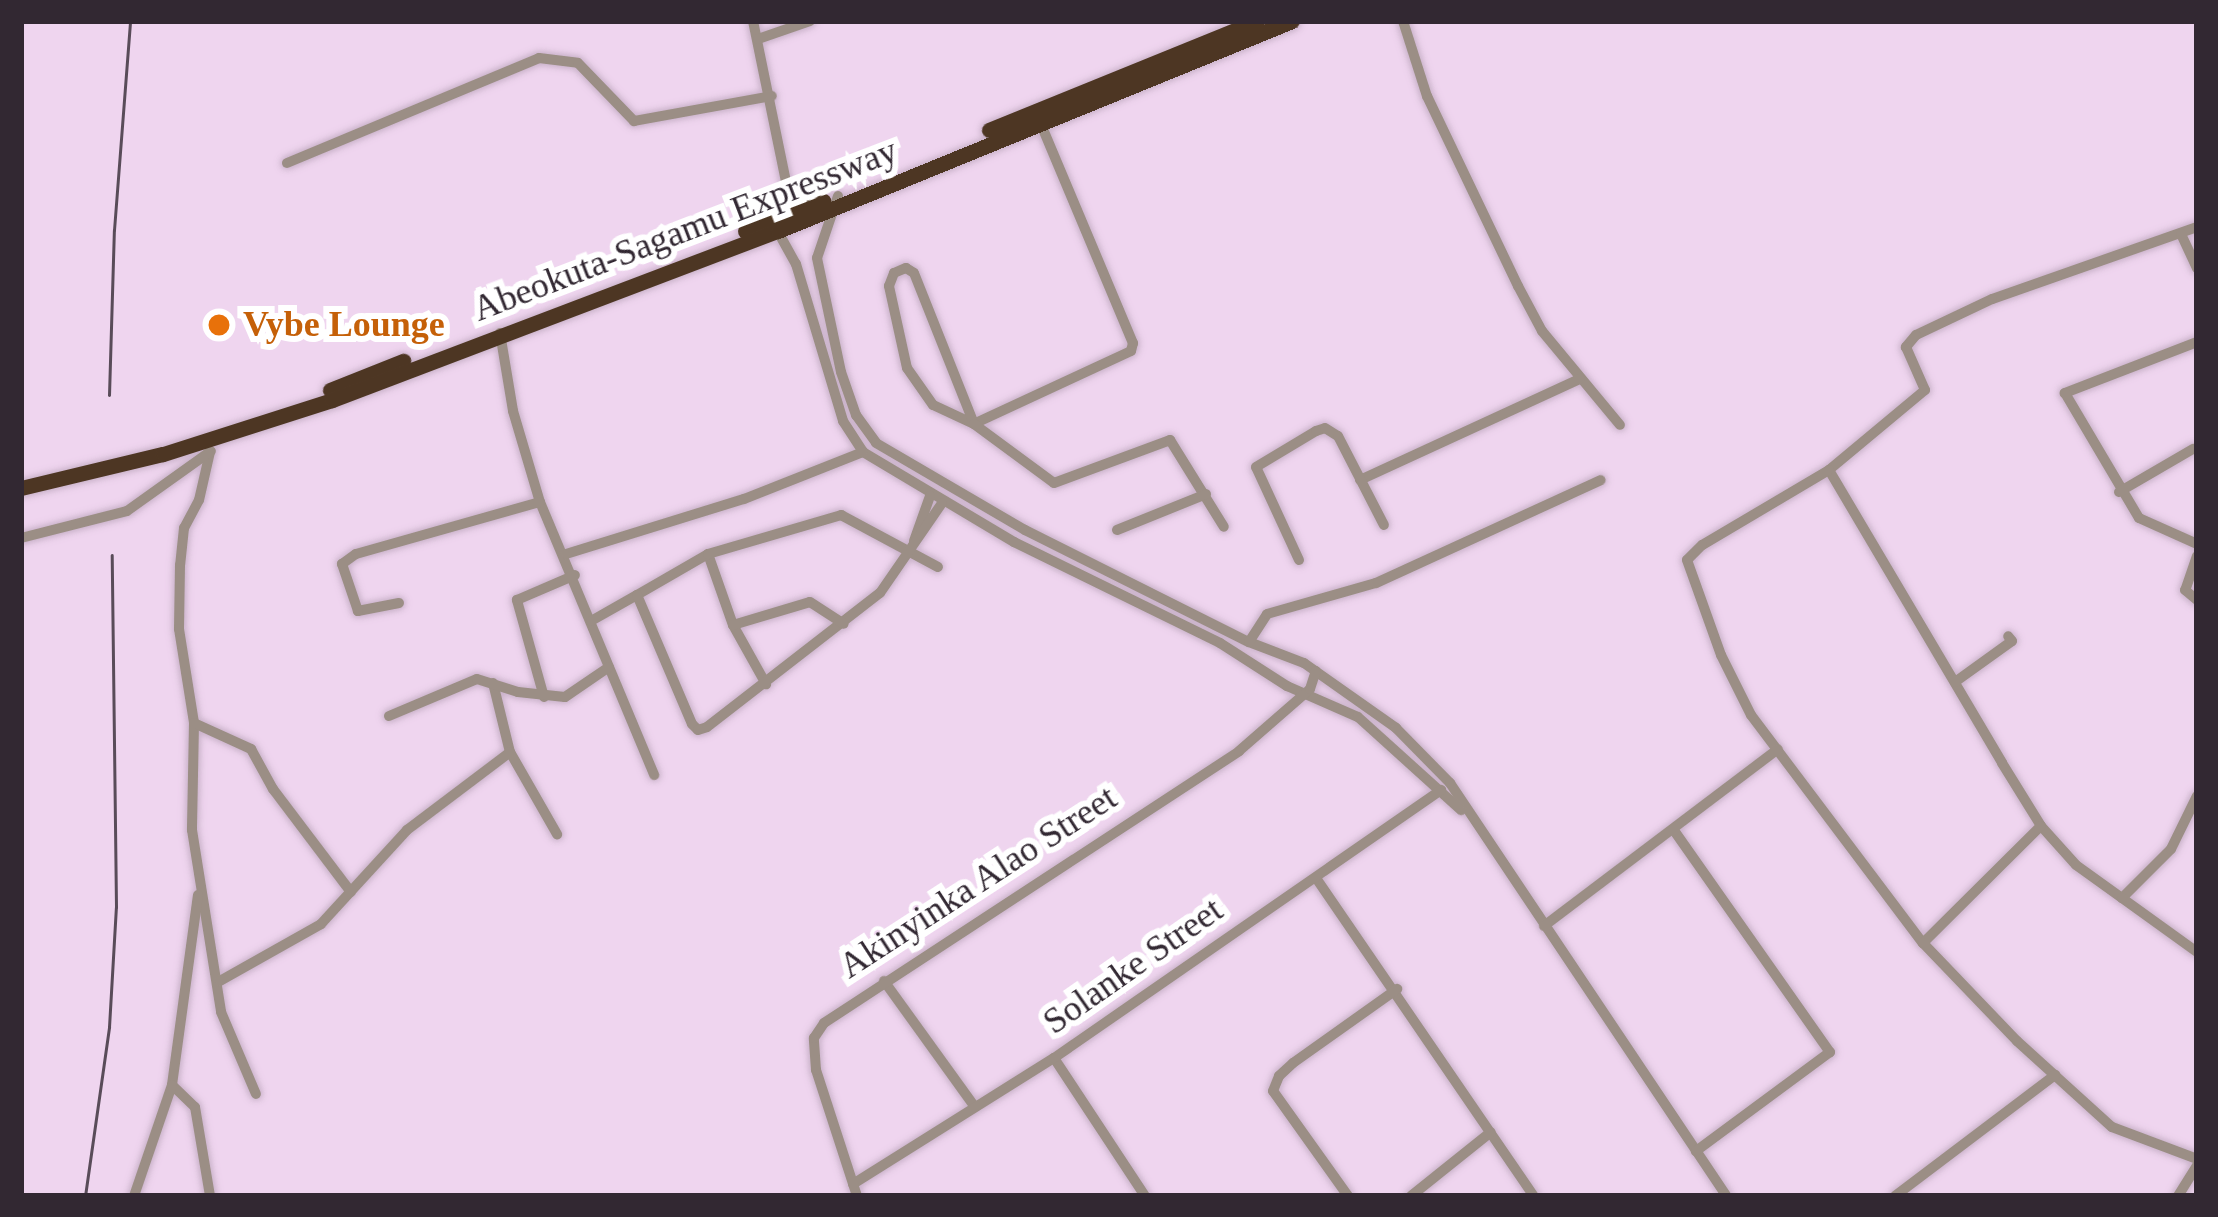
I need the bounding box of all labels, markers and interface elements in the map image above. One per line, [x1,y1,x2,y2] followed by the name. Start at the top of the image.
[467,129,903,331] street label: Abeokuta-Sagamu Expressway
[243,303,445,347] place label: Vybe Lounge
[206,312,232,338] marker: Vybe Lounge
[830,776,1126,988] street label: Akinyinka Alao Street
[1035,888,1231,1044] street label: Solanke Street

